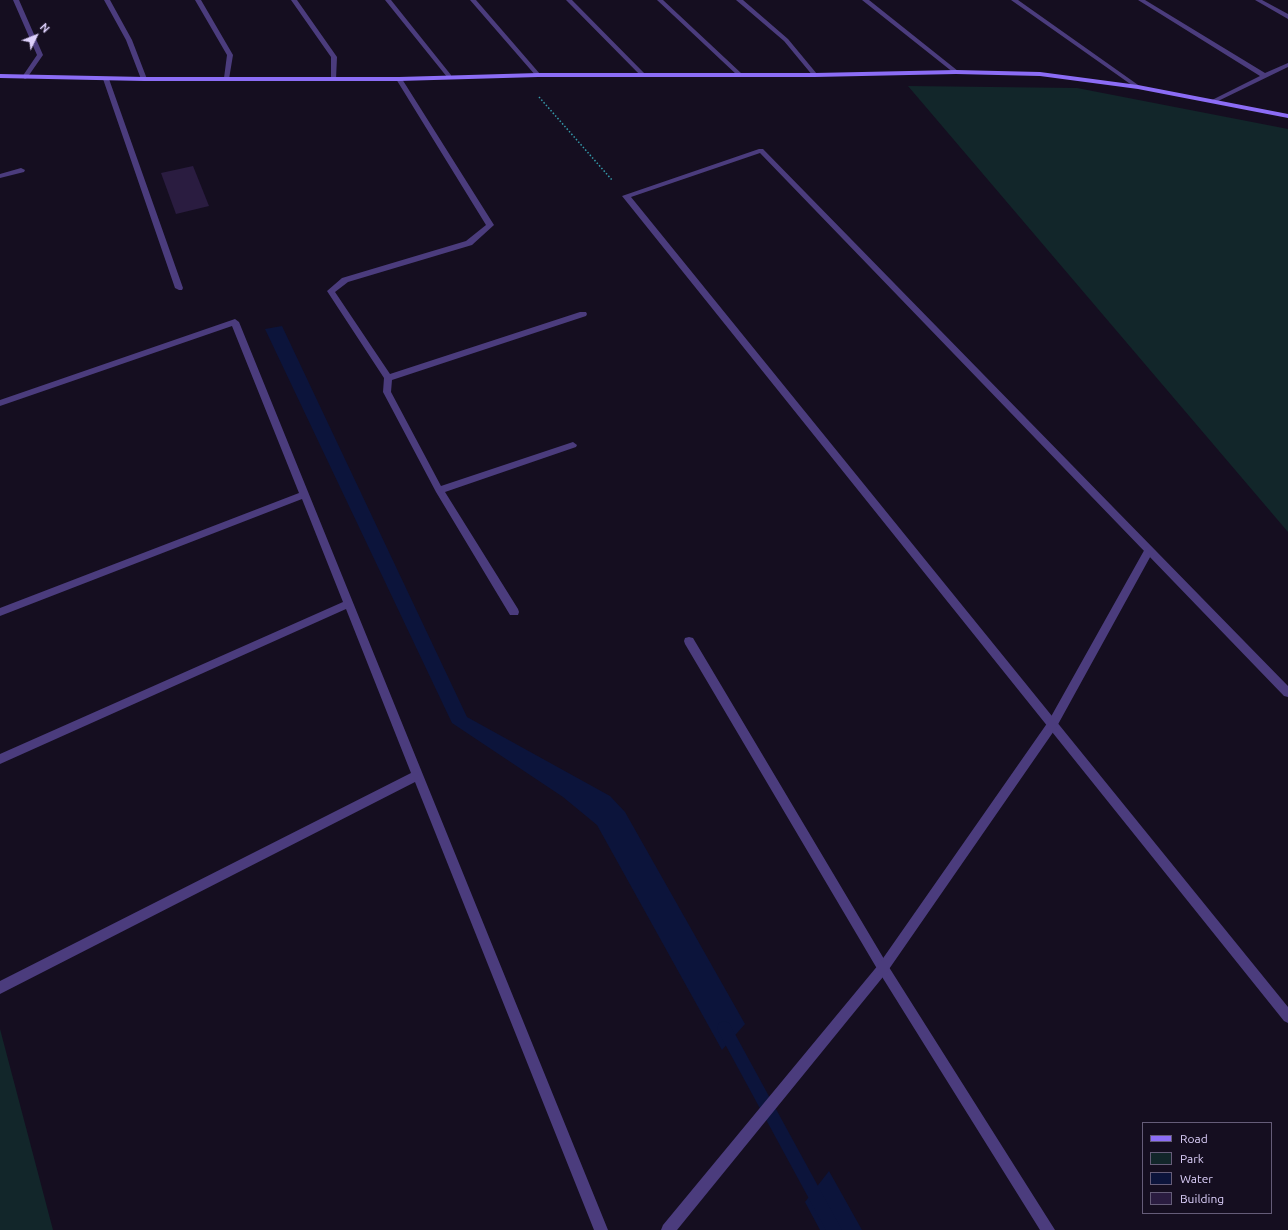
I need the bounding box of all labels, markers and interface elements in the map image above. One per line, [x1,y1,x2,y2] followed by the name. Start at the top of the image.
[16,16,56,56] north arrow
[38,21,52,35] text: N
[1142,1122,1272,1214] legend
[1180,1132,1208,1145] text: Road
[1180,1152,1204,1165] text: Park
[1180,1172,1213,1185] text: Water
[1180,1192,1224,1205] text: Building

